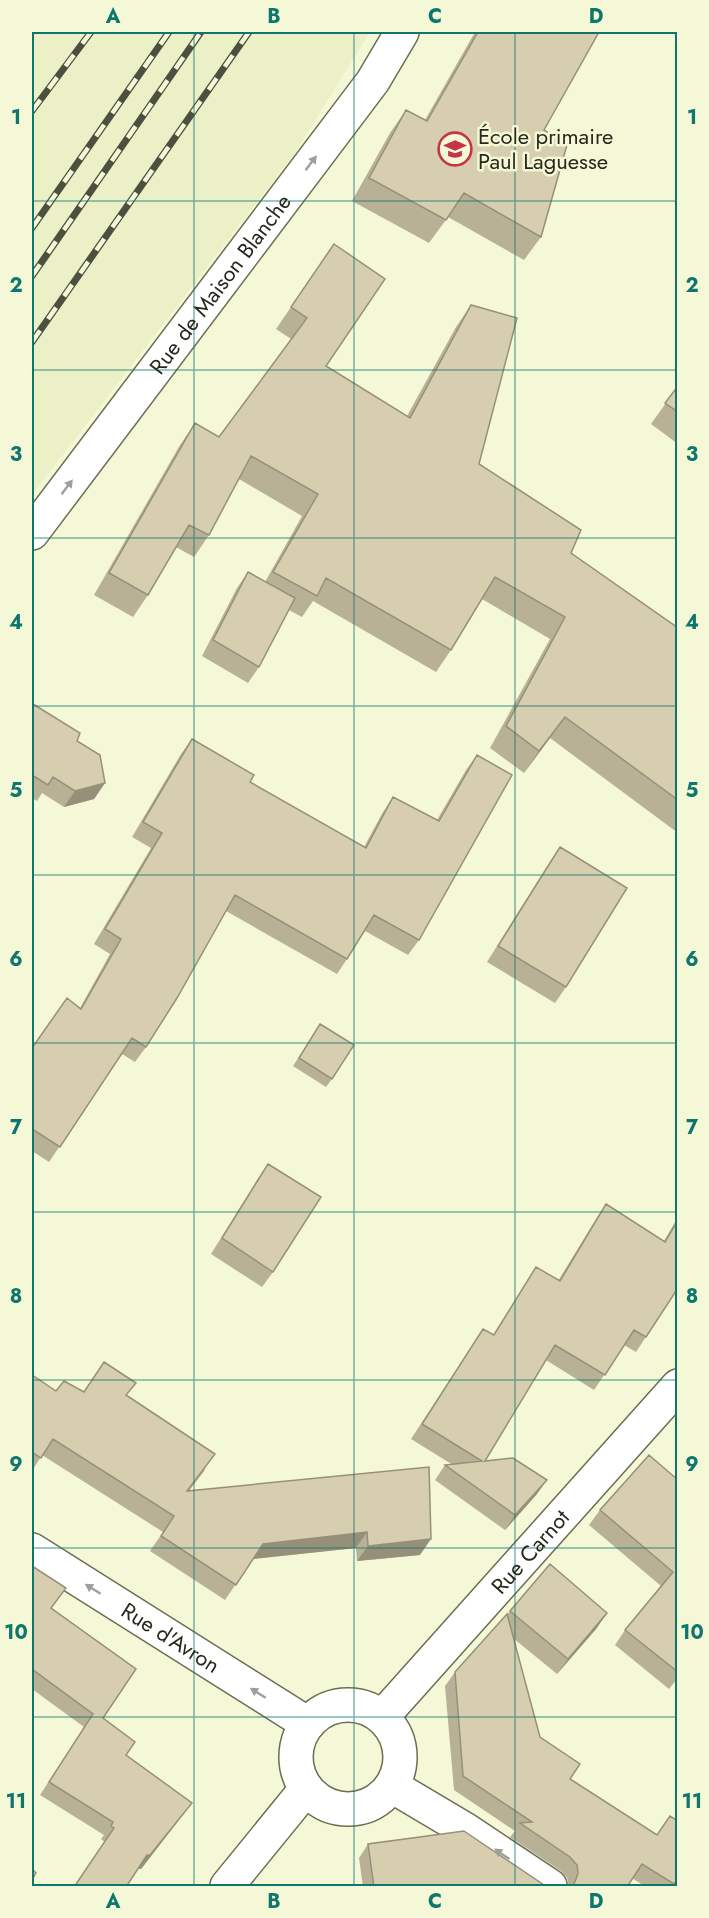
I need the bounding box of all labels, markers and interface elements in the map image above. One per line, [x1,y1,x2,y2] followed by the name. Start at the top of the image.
[105,2,121,31] text: A
[267,2,281,31] text: B
[428,2,442,31] text: C
[589,2,603,31] text: D
[11,103,21,132] text: 1
[687,103,697,132] text: 1
[478,120,613,177] place label: École primaire Paul Laguesse
[437,131,473,167] school or university icon: École primaire Paul Laguesse
[304,156,316,171] one-way arrow
[141,187,298,381] street label: Rue de Maison Blanche
[9,271,23,300] text: 2
[685,271,699,300] text: 2
[10,440,22,469] text: 3
[686,440,698,469] text: 3
[60,479,72,494] one-way arrow
[9,608,23,637] text: 4
[685,608,699,637] text: 4
[10,776,23,805] text: 5
[686,776,699,805] text: 5
[9,945,23,974] text: 6
[685,945,699,974] text: 6
[10,1113,23,1142] text: 7
[686,1113,699,1142] text: 7
[10,1282,22,1311] text: 8
[686,1282,698,1311] text: 8
[9,1450,23,1479] text: 9
[685,1450,699,1479] text: 9
[483,1502,577,1601] street label: Rue Carnot
[85,1584,101,1595] one-way arrow
[115,1594,226,1681] street label: Rue d'Avron
[4,1618,28,1647] text: 10
[680,1618,704,1647] text: 10
[250,1688,266,1699] one-way arrow
[6,1787,26,1816] text: 11
[682,1787,702,1816] text: 11
[494,1848,510,1860] one-way arrow
[105,1887,121,1916] text: A
[267,1887,281,1916] text: B
[428,1887,442,1916] text: C
[589,1887,603,1916] text: D

